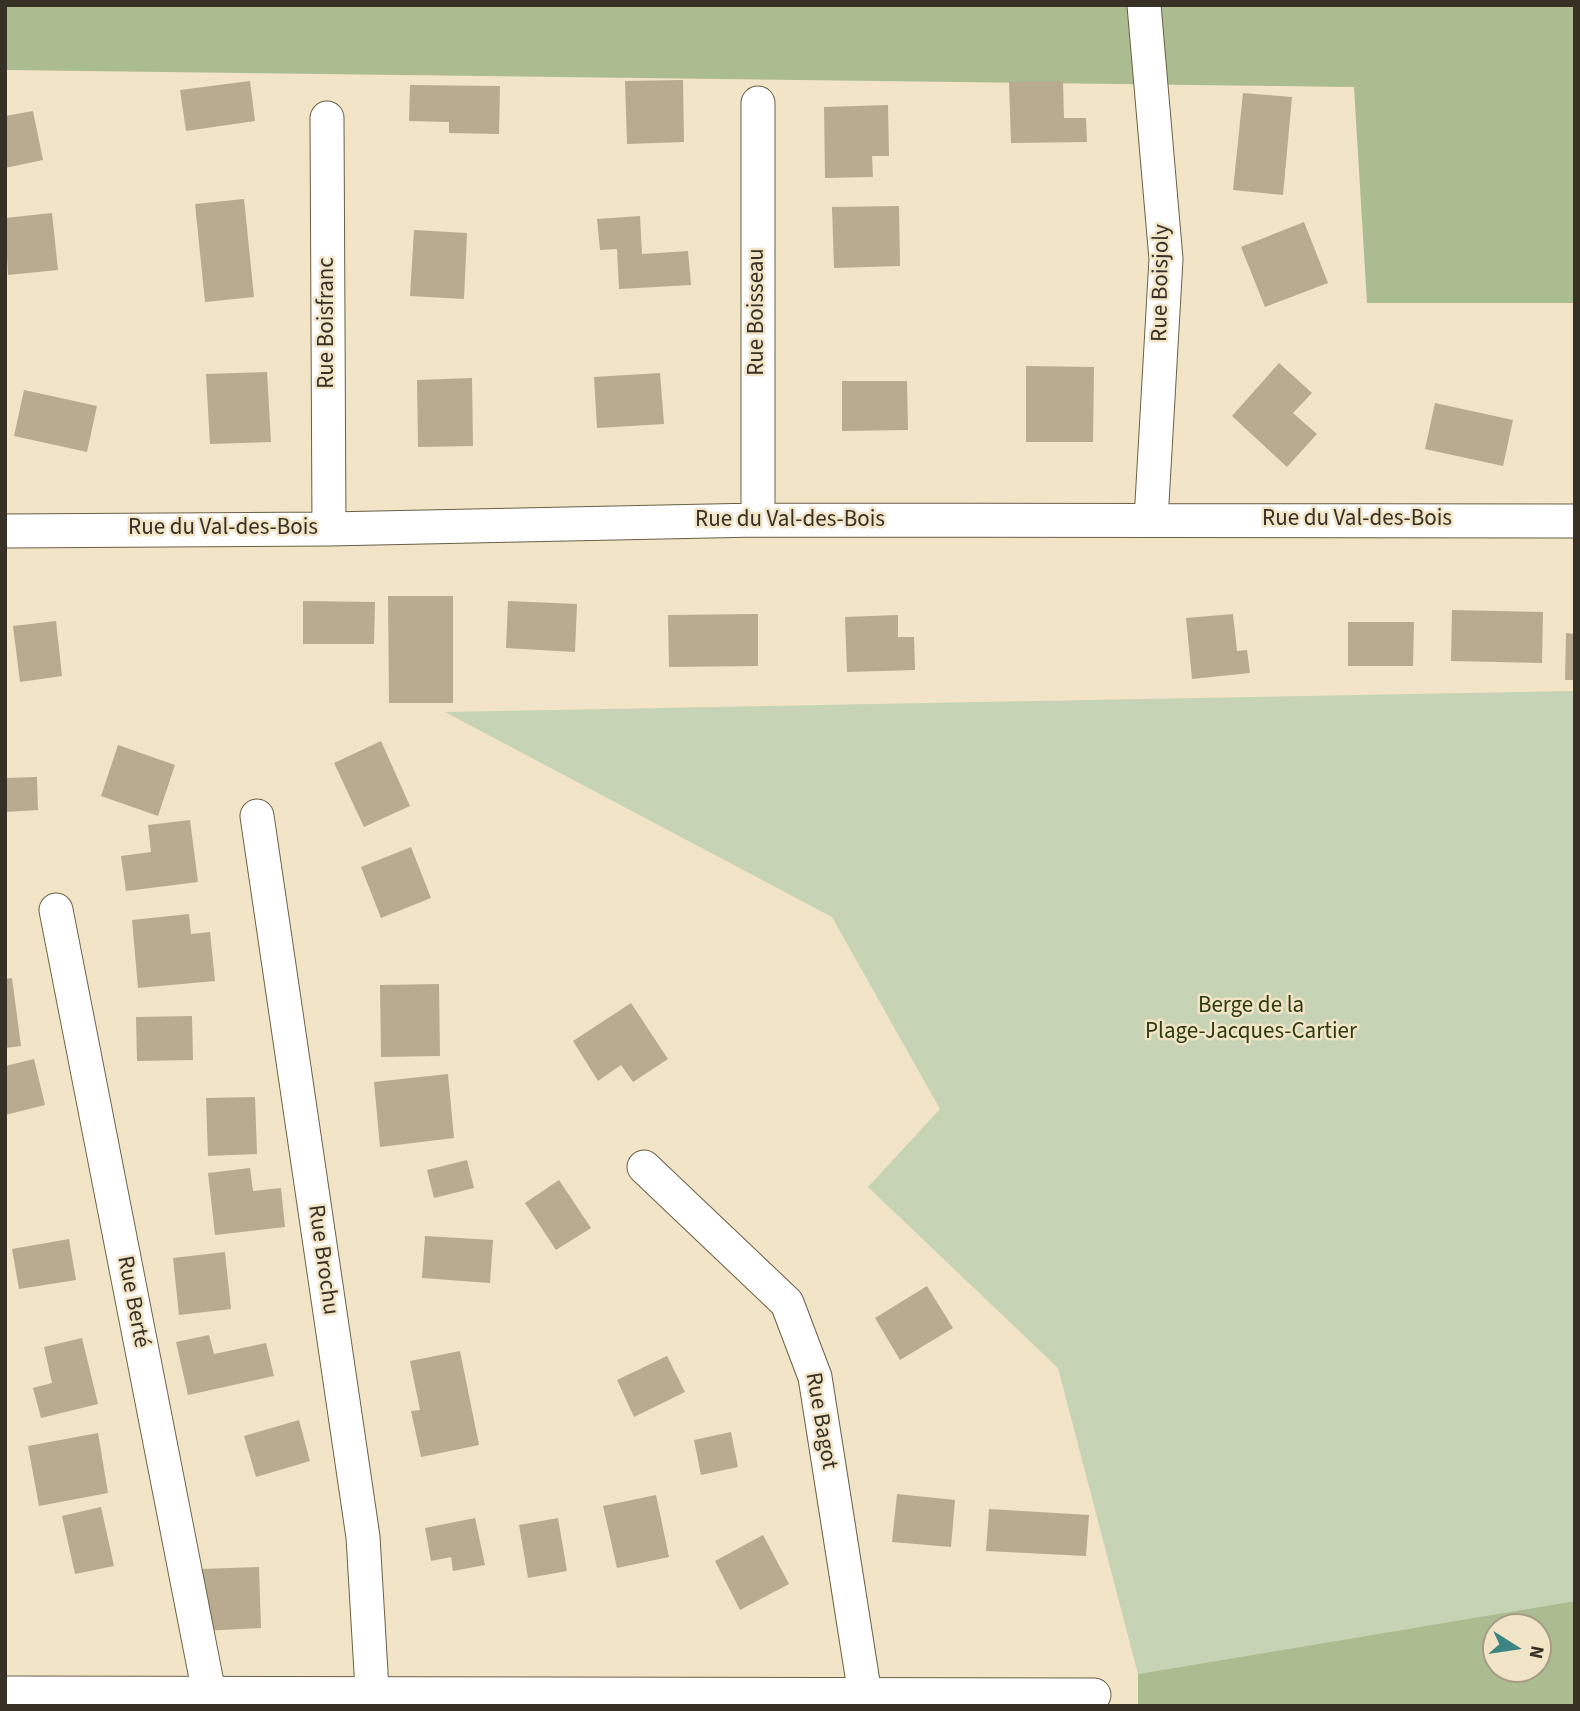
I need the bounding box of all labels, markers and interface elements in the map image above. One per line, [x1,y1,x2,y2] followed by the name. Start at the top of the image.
[1147,224,1177,342] street label: Rue Boisjoly
[744,248,772,376] street label: Rue Boisseau
[314,257,342,389] street label: Rue Boisfranc
[1262,506,1452,534] street label: Rue du Val-des-Bois
[695,507,885,535] street label: Rue du Val-des-Bois
[128,515,318,543] street label: Rue du Val-des-Bois
[1145,993,1357,1047] park label: Berge de la Plage-Jacques-Cartier
[301,1203,343,1317] street label: Rue Brochu
[110,1254,154,1350] street label: Rue Berté
[798,1370,842,1472] street label: Rue Bagot
[1482,1613,1552,1683] north arrow
[1522,1643,1551,1661] text: N

